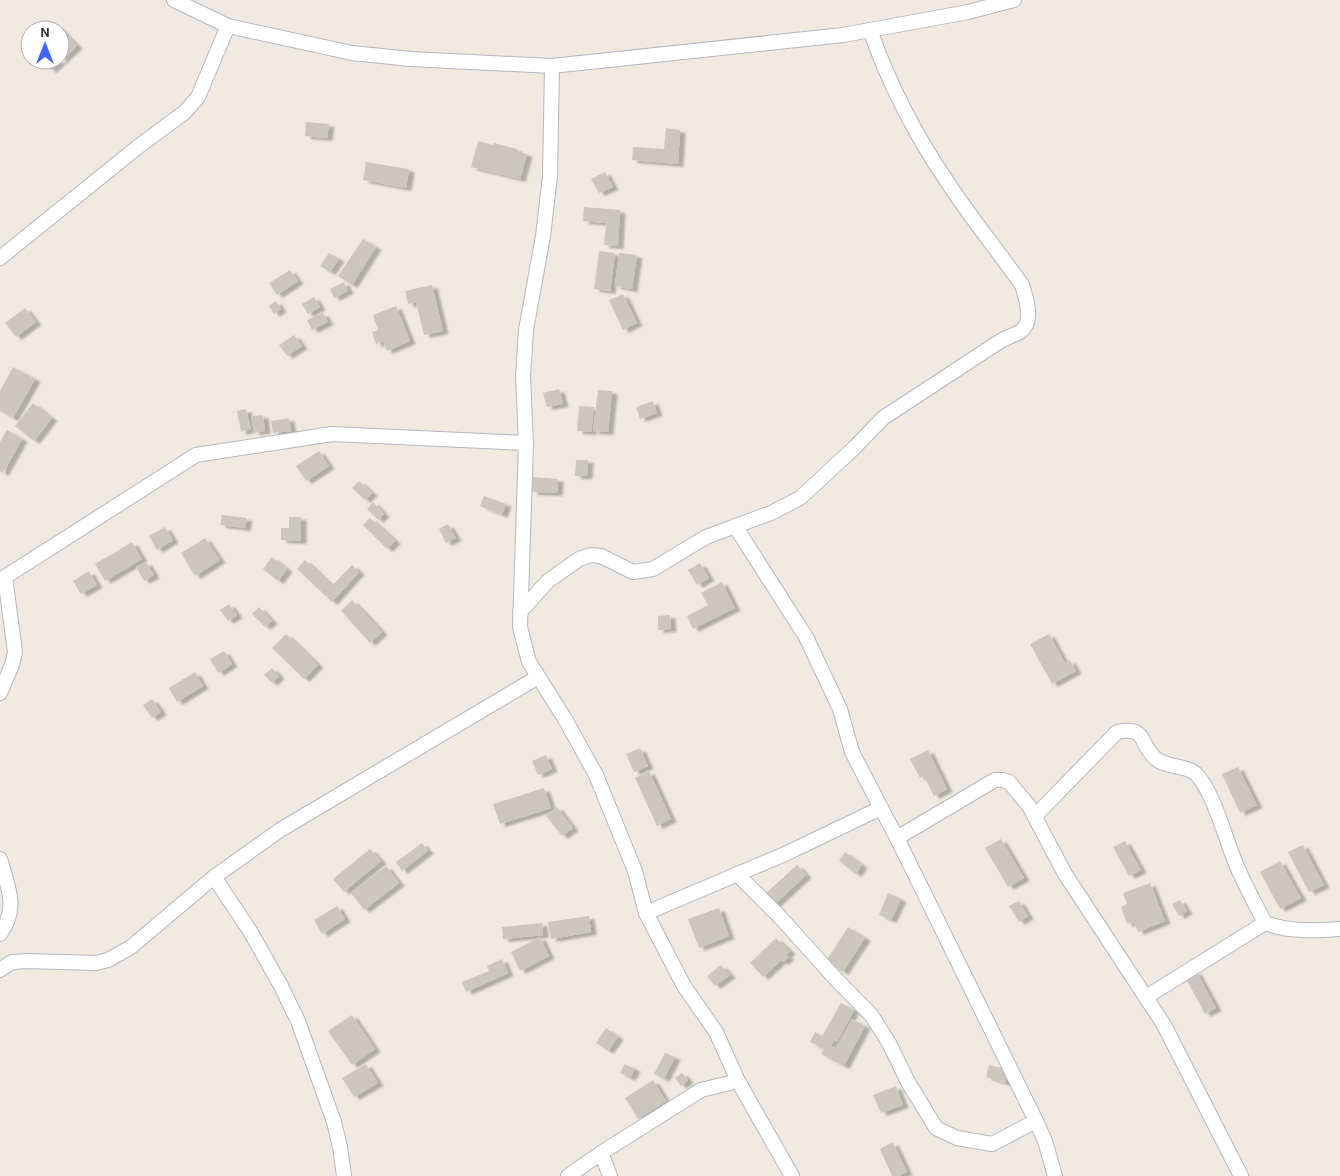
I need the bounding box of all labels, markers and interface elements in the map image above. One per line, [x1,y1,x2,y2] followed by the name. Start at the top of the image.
[20,20,70,70] north arrow
[40,24,50,41] text: N

